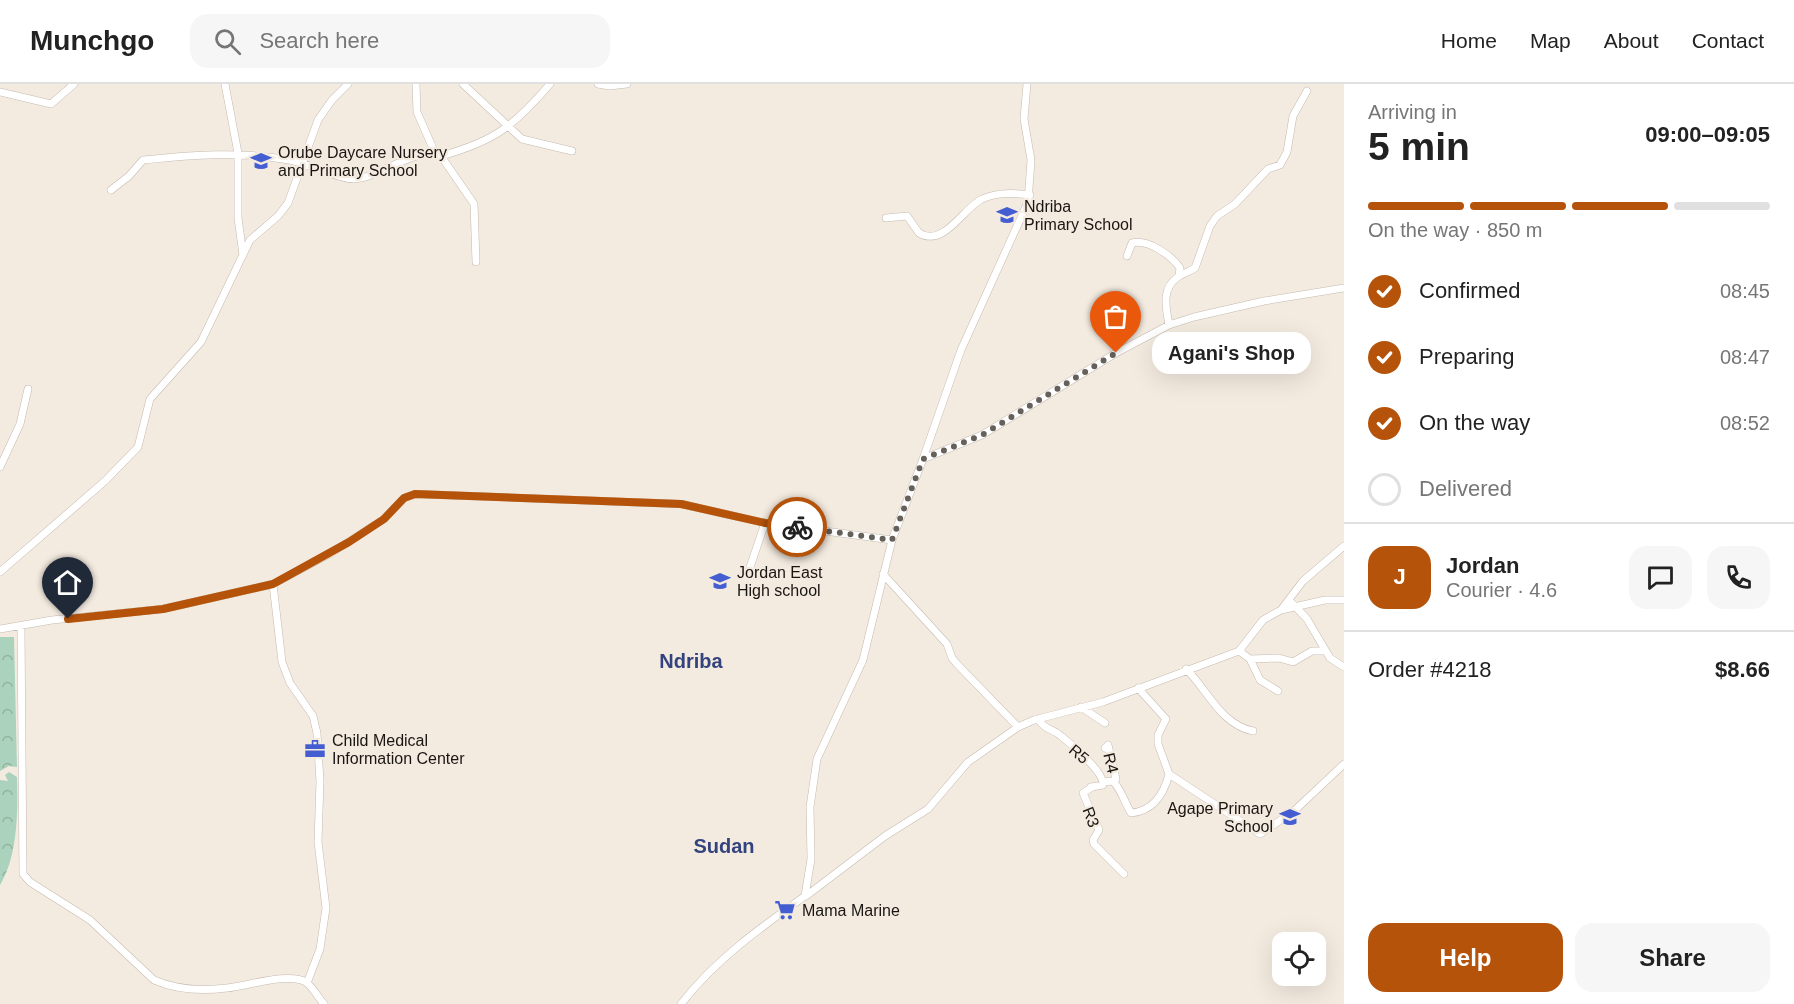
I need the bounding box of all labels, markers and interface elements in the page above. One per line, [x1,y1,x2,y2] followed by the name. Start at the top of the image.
[190,14,610,68] search box
[30,25,154,56] text: Munchgo
[211,25,244,58] icon: search
[259,28,379,53] text: Search here
[1441,29,1497,52] text: Home
[1530,29,1571,52] text: Map
[1604,29,1659,52] text: About
[1692,29,1764,52] text: Contact
[1368,101,1457,123] text: Arriving in
[1645,122,1770,147] text: 09:00–09:05
[1368,125,1470,168] text: 5 min
[278,144,447,179] place label: Orube Daycare Nursery and Primary School
[249,149,273,173] school or university icon: Orube Daycare Nursery and Primary School
[1024,198,1132,233] place label: Ndriba Primary School
[995,203,1019,227] school or university icon: Ndriba Primary School
[1368,219,1543,241] text: On the way · 850 m
[1368,275,1401,308] icon: check
[1419,278,1520,303] text: Confirmed
[1720,280,1770,302] text: 08:45
[1090,291,1141,353] pin
[1099,300,1132,333] icon: bag
[1152,332,1311,374] callout: Agani's Shop
[1368,341,1401,374] icon: check
[1168,342,1295,364] text: Agani's Shop
[1419,344,1514,369] text: Preparing
[1720,346,1770,368] text: 08:47
[1368,407,1401,440] icon: check
[1419,410,1530,435] text: On the way
[1720,412,1770,434] text: 08:52
[1419,476,1512,501] text: Delivered
[767,497,827,557] courier
[781,511,814,544] icon: bike
[1629,546,1692,609] button: chat
[1707,546,1770,609] button: phone
[1446,553,1519,578] text: Jordan
[42,557,93,619] pin
[737,564,823,599] place label: Jordan East High school
[1393,564,1406,589] text: J
[51,566,84,599] icon: home
[708,569,732,593] school or university icon: Jordan East High school
[1446,579,1557,601] text: Courier · 4.6
[659,650,724,672] district label: Ndriba
[1368,657,1492,682] text: Order #4218
[1715,657,1770,682] text: $8.66
[332,732,465,767] place label: Child Medical Information Center
[303,737,327,761] office icon: Child Medical Information Center
[1066,741,1092,767] street label: R5
[1100,751,1122,775] street label: R4
[1167,800,1273,835] place label: Agape Primary School
[1079,804,1103,830] street label: R3
[1278,805,1302,829] school or university icon: Agape Primary School
[693,835,755,857] district label: Sudan
[773,898,797,922] supermarket icon: Mama Marine
[802,902,900,919] place label: Mama Marine
[1368,923,1563,992] button: Help
[1575,923,1770,992] button: Share
[1272,932,1326,986] map controls
[1272,932,1326,986] button: locate

